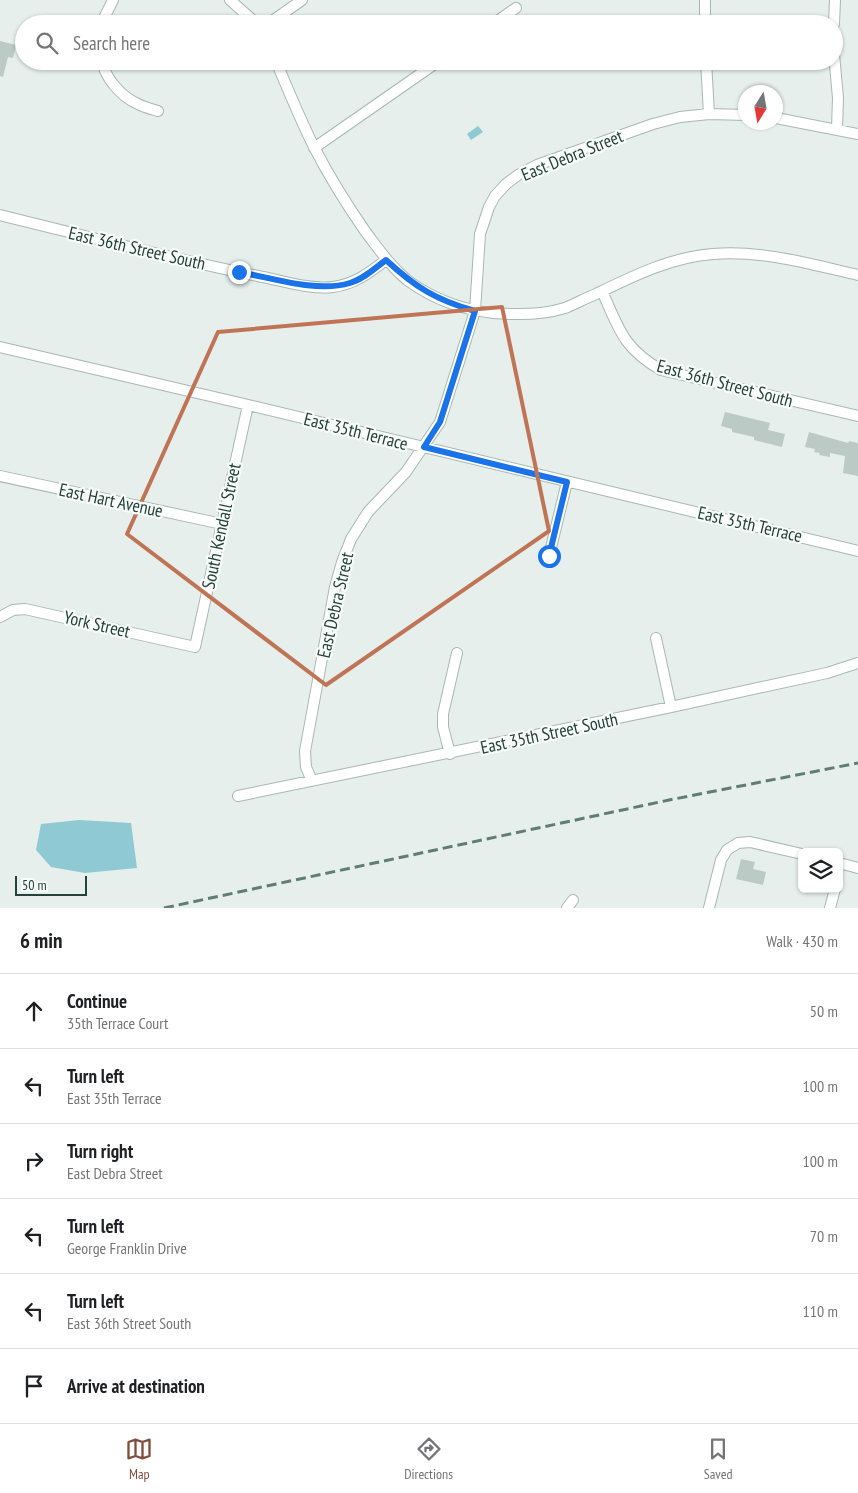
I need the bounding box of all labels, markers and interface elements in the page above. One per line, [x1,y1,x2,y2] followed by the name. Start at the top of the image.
[15,15,843,70] search box
[33,29,61,57] icon: search
[73,31,150,55] text: Search here
[738,85,783,130] north arrow
[518,124,626,186] street label: East Debra Street
[66,221,208,275] street label: East 36th Street South
[228,261,251,284] route end
[654,354,796,412] street label: East 36th Street South
[302,407,410,455] street label: East 35th Terrace
[196,461,246,591] street label: South Kendall Street
[57,478,165,522] street label: East Hart Avenue
[696,501,804,547] street label: East 35th Terrace
[538,545,561,568] route start
[312,550,358,660] street label: East Debra Street
[62,605,132,643] street label: York Street
[478,707,620,759] street label: East 35th Street South
[798,848,843,893] map controls
[798,848,843,893] button: layers
[15,873,88,896] scale bar
[22,876,47,894] text: 50 m
[20,927,62,954] text: 6 min
[766,931,838,951] text: Walk · 430 m
[67,989,127,1013] text: Continue
[20,997,48,1025] icon: ahead
[810,1001,838,1021] text: 50 m
[67,1013,168,1033] text: 35th Terrace Court
[67,1064,124,1088] text: Turn left
[20,1072,48,1100] icon: left
[803,1076,838,1096] text: 100 m
[67,1088,162,1108] text: East 35th Terrace
[67,1139,133,1163] text: Turn right
[20,1147,48,1175] icon: right
[803,1151,838,1171] text: 100 m
[67,1163,163,1183] text: East Debra Street
[67,1214,124,1238] text: Turn left
[20,1222,48,1250] icon: left
[810,1226,838,1246] text: 70 m
[67,1238,187,1258] text: George Franklin Drive
[67,1289,124,1313] text: Turn left
[20,1297,48,1325] icon: left
[803,1301,838,1321] text: 110 m
[67,1313,191,1333] text: East 36th Street South
[20,1372,48,1400] icon: arrive
[67,1374,205,1398] text: Arrive at destination
[125,1435,153,1483] tab: Map
[404,1435,453,1483] tab: Directions
[704,1435,733,1483] tab: Saved

